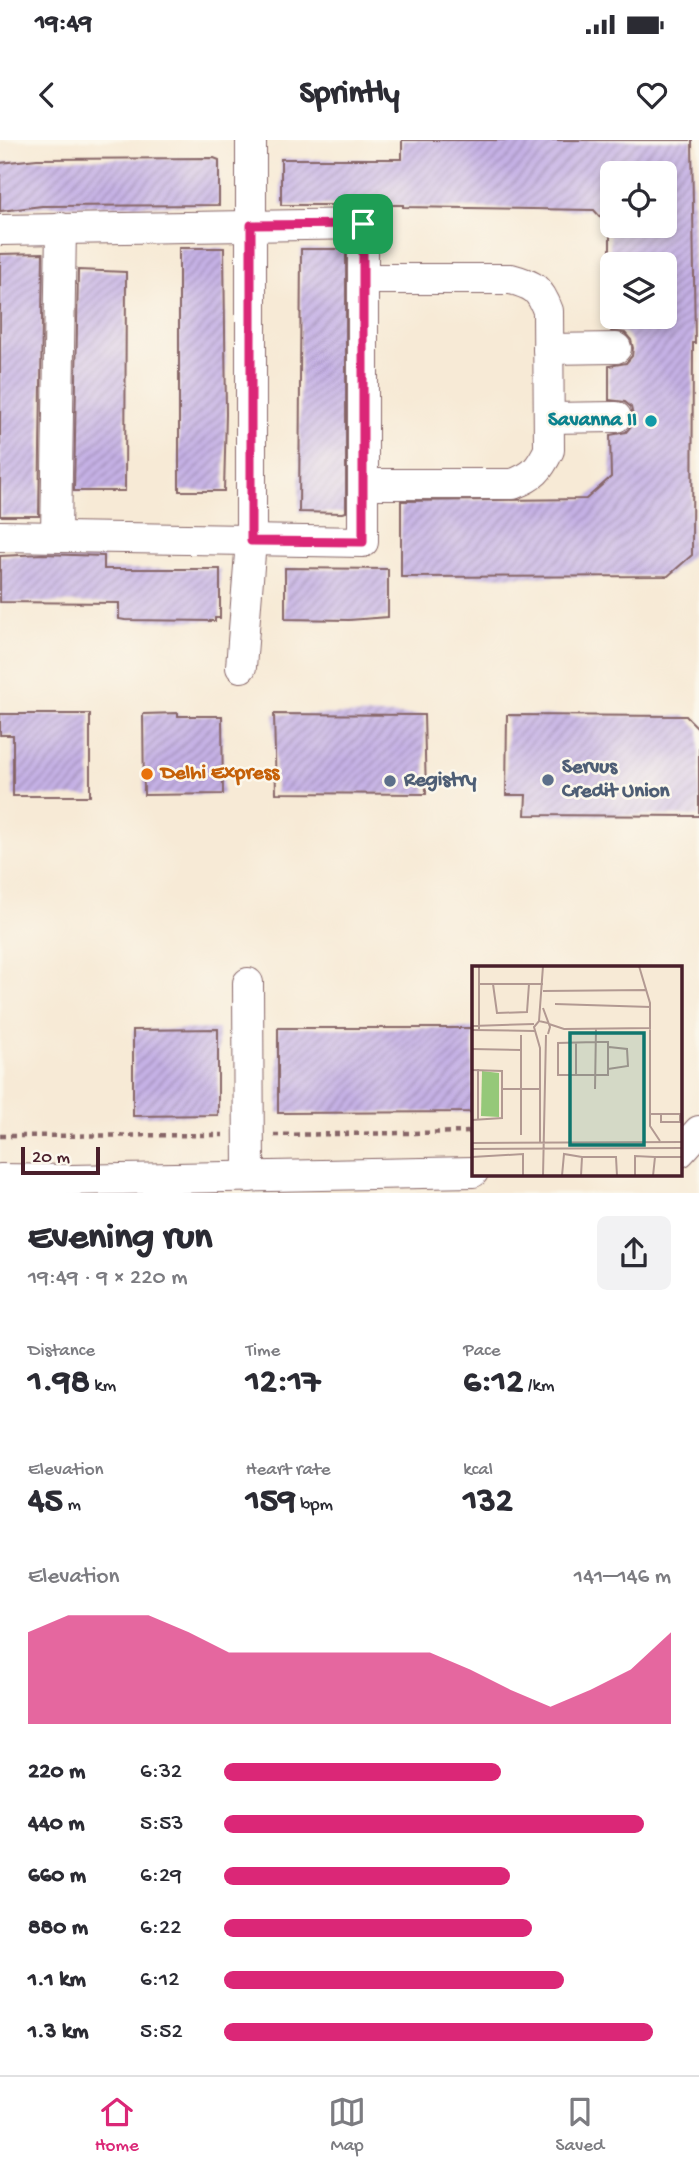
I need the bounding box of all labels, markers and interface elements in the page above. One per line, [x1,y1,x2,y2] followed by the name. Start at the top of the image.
[35,9,92,40] text: 19:49
[28,76,66,114] icon: back
[300,76,399,114] text: Sprintly
[633,76,671,114] icon: heart
[600,161,677,329] map controls
[600,161,677,238] button: locate
[333,194,393,254] pin
[344,205,382,243] icon: arrive
[600,252,677,329] button: layers
[548,409,637,434] place label: Savanna II
[643,413,659,429] marker: Savanna II
[561,756,671,805] place label: Servus Credit Union
[159,762,280,787] place label: Delhi Express
[139,766,155,782] marker: Delhi Express
[403,769,477,794] place label: Registry
[540,772,556,788] marker: Servus Credit Union
[382,773,398,789] marker: Registry
[472,966,682,1176] inset map
[21,1144,100,1176] scale bar
[32,1147,70,1170] text: 20 m
[597,1216,671,1290] button: share
[28,1217,212,1261] text: Evening run
[28,1265,187,1292] text: 19:49 · 9 × 220 m
[28,1340,95,1363] text: Distance
[246,1340,280,1363] text: Time
[463,1340,501,1363] text: Pace
[28,1363,90,1404] text: 1.98
[246,1363,320,1404] text: 12:17
[463,1363,523,1404] text: 6:12
[90,1375,116,1398] text: km
[523,1375,554,1398] text: /km
[28,1459,104,1482] text: Elevation
[246,1459,331,1482] text: Heart rate
[463,1459,493,1482] text: kcal
[28,1482,63,1523] text: 45
[246,1482,296,1523] text: 159
[463,1482,513,1523] text: 132
[63,1494,81,1517] text: m
[296,1494,333,1517] text: bpm
[28,1564,119,1591] text: Elevation
[574,1564,671,1591] text: 141–146 m
[28,1759,85,1786] text: 220 m
[140,1759,182,1786] text: 6:32
[28,1811,85,1838] text: 440 m
[140,1811,183,1838] text: 5:53
[28,1863,86,1890] text: 660 m
[140,1863,182,1890] text: 6:29
[28,1915,88,1942] text: 880 m
[140,1915,181,1942] text: 6:22
[28,1967,86,1994] text: 1.1 km
[140,1967,179,1994] text: 6:12
[28,2019,88,2046] text: 1.3 km
[140,2019,183,2046] text: 5:52
[95,2093,139,2158] tab: Home
[328,2093,366,2158] tab: Map
[556,2093,604,2158] tab: Saved

